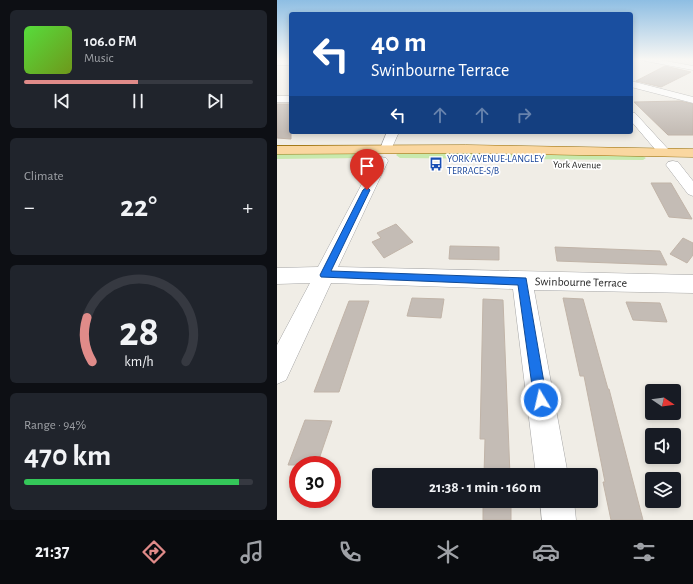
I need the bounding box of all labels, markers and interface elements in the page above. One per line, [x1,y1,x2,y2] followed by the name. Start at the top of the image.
[305,28,357,80] icon: left
[371,29,427,57] text: 40 m
[84,34,137,49] text: 106.0 FM
[84,52,114,65] text: Music
[371,62,509,80] text: Swinbourne Terrace
[51,90,73,112] icon: previous
[127,90,149,112] icon: pause
[204,90,226,112] icon: next
[387,104,409,126] icon: left
[429,104,451,126] icon: ahead
[471,104,493,126] icon: ahead
[513,104,535,126] icon: right
[350,149,384,190] pin
[447,154,545,176] place label: YORK AVENUE-LANGLEY TERRACE-S/B
[356,155,378,177] icon: arrive
[428,156,444,172] bus stop icon: YORK AVENUE-LANGLEY TERRACE-S/B
[553,160,601,170] street label: York Avenue
[24,170,63,183] text: Climate
[120,192,157,222] text: 22°
[24,196,35,218] text: −
[242,196,253,218] text: +
[535,275,627,289] street label: Swinbourne Terrace
[118,312,159,353] text: 28
[124,354,153,368] text: km/h
[520,379,562,421] position arrow
[645,384,681,420] north arrow
[645,384,681,508] map controls
[24,419,86,432] text: Range · 94%
[645,428,681,464] button: sound
[24,441,111,471] text: 470 km
[289,456,341,508] speed limit sign: 30
[645,472,681,508] button: layers
[429,480,541,495] text: 21:38 · 1 min · 160 m
[140,538,168,566] icon: directions
[238,538,266,566] icon: music
[336,538,364,566] icon: phone
[434,538,462,566] icon: climate
[532,538,560,566] icon: car
[630,538,658,566] icon: filters
[35,543,70,561] text: 21:37

